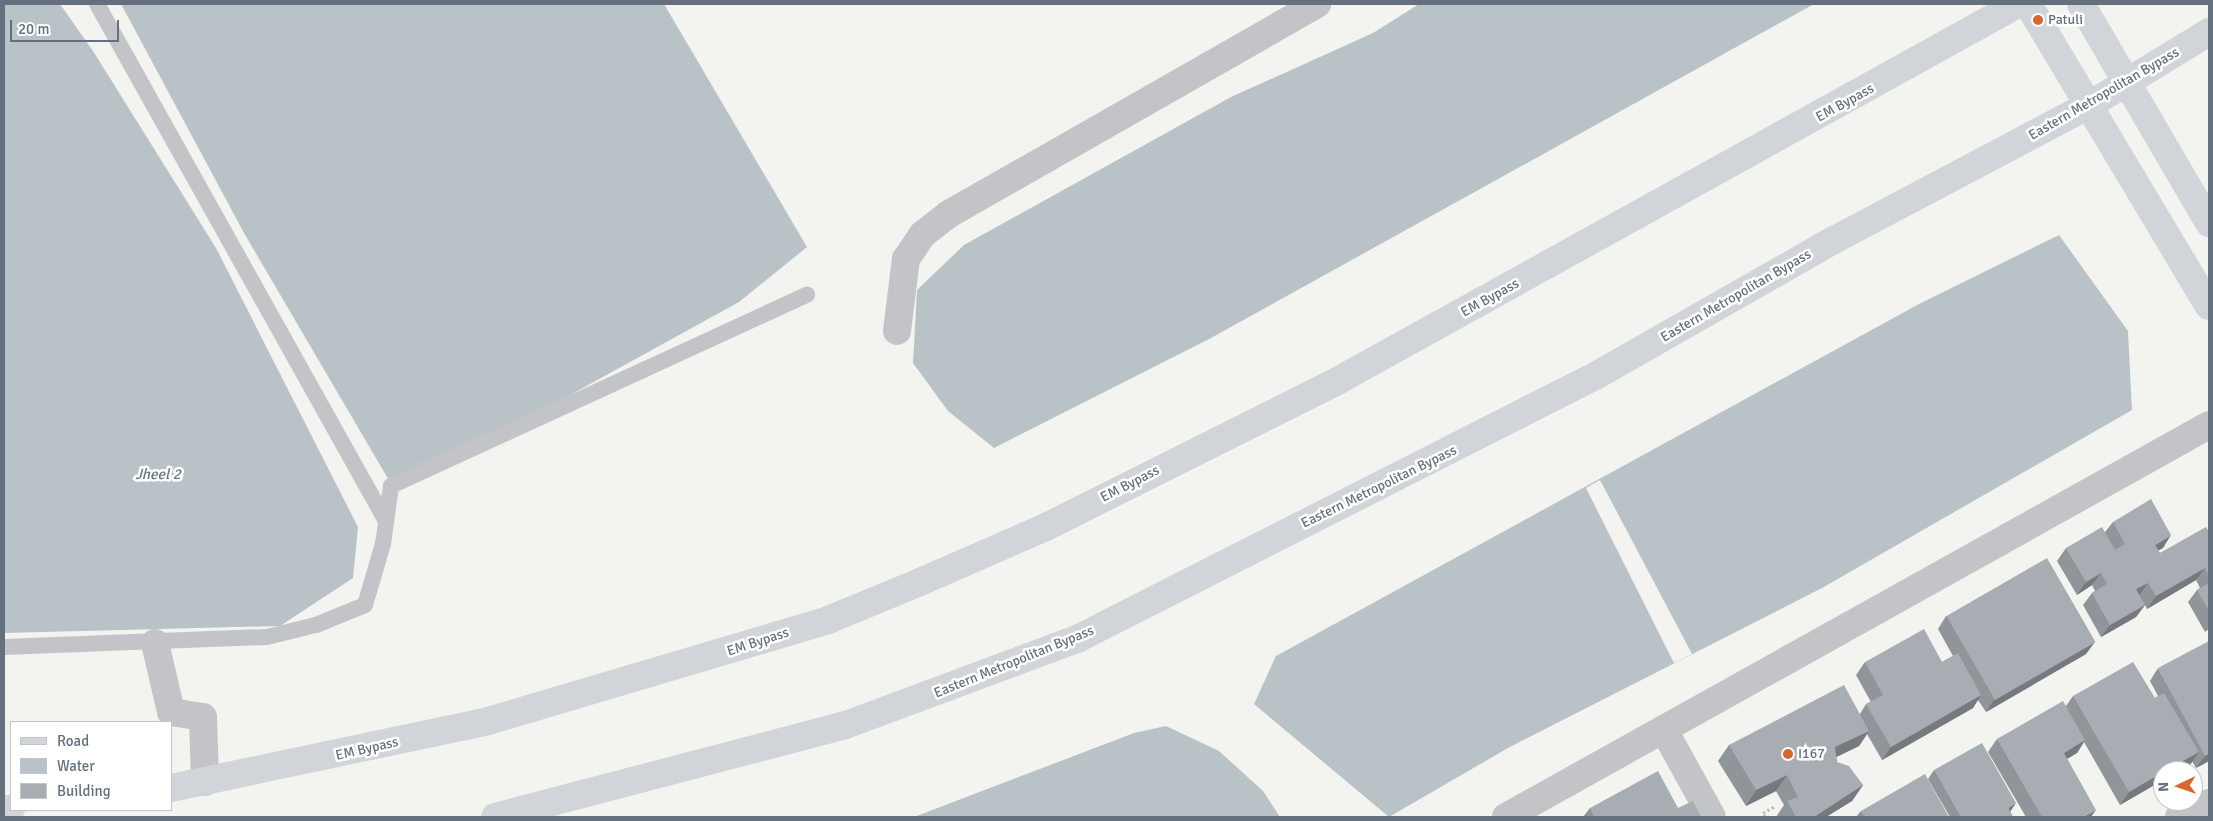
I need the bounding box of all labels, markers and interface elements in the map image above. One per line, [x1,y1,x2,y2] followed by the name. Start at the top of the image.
[12,10,121,42] scale bar
[2048,12,2083,28] place label: Patuli
[2032,14,2044,26] marker: Patuli
[18,20,49,38] text: 20 m
[2026,44,2182,144] street label: Eastern Metropolitan Bypass
[1813,80,1877,126] street label: EM Bypass
[1658,246,1814,346] street label: Eastern Metropolitan Bypass
[1458,275,1522,321] street label: EM Bypass
[1299,442,1459,532] street label: Eastern Metropolitan Bypass
[1098,462,1162,506] street label: EM Bypass
[135,466,181,484] water label: Jheel 2
[932,622,1096,702] street label: Eastern Metropolitan Bypass
[725,624,791,660] street label: EM Bypass
[10,721,172,811] legend
[57,732,89,750] text: Road
[334,734,400,764] street label: EM Bypass
[1798,746,1825,762] place label: I167
[1782,748,1794,760] marker: I167
[57,757,95,775] text: Water
[2153,761,2203,811] north arrow
[2155,781,2172,792] text: N
[57,782,111,800] text: Building

